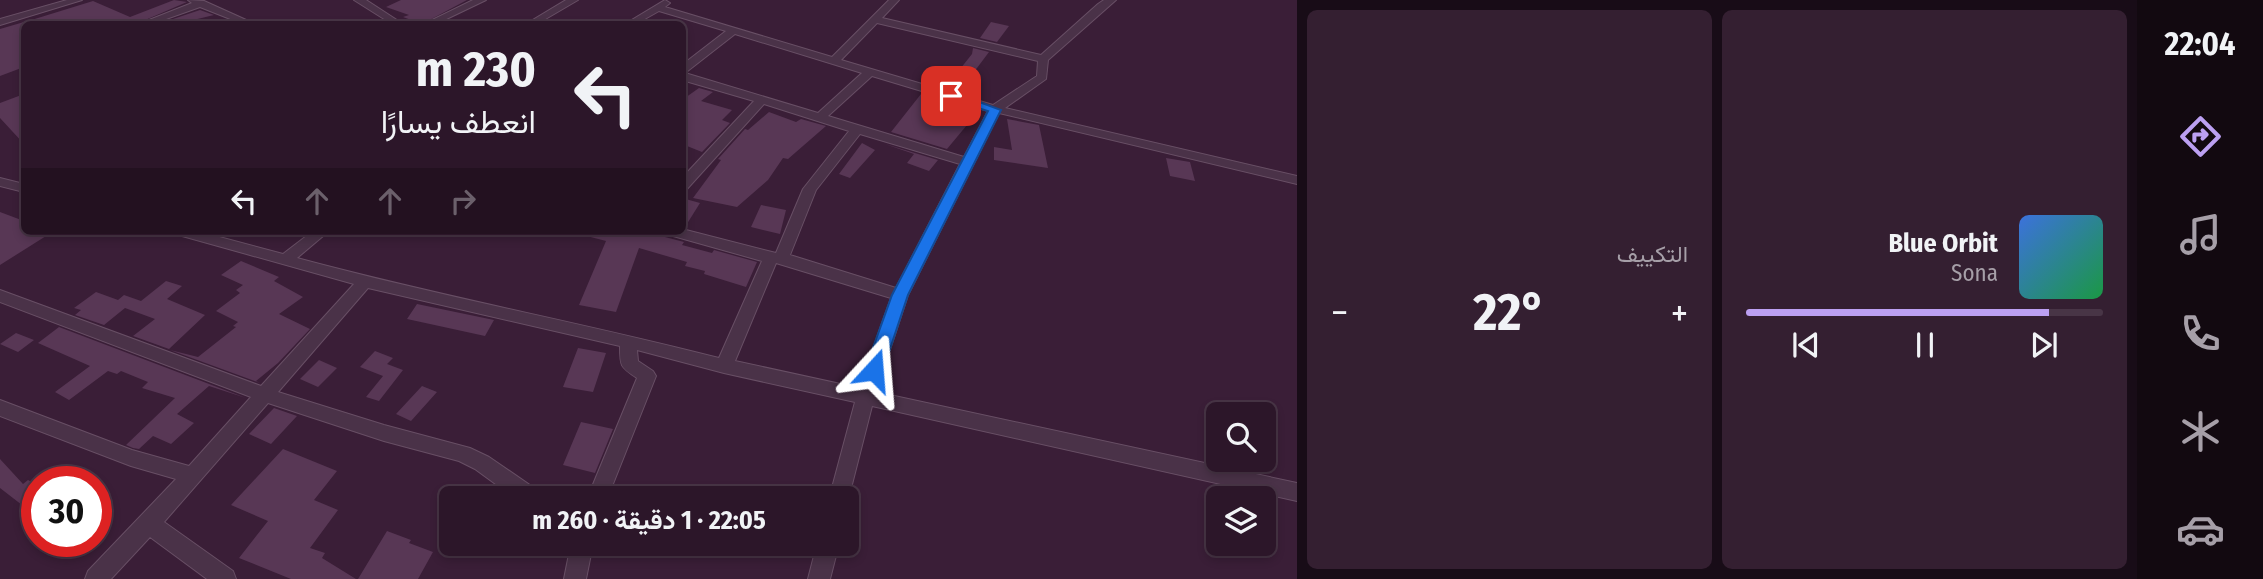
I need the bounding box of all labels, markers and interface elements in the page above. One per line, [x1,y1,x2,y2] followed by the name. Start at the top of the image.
[2165,25,2235,63] text: 22:04
[416,40,536,99] text: 230 m
[560,49,651,140] icon: left
[921,66,981,126] pin
[932,77,970,115] icon: arrive
[381,103,536,141] text: انعطف يسارًا
[2176,112,2225,161] icon: directions
[225,182,263,220] icon: left
[298,182,336,220] icon: ahead
[371,182,409,220] icon: ahead
[444,182,482,220] icon: right
[2176,210,2225,259] icon: music
[1888,228,1998,259] text: Blue Orbit
[1617,240,1688,268] text: التكييف
[1951,259,1998,287] text: Sona
[1473,281,1546,344] text: 22°
[1331,290,1348,336] text: −
[1671,290,1688,336] text: +
[2176,309,2225,358] icon: phone
[1787,326,1825,364] icon: previous
[1906,326,1944,364] icon: pause
[2025,326,2063,364] icon: next
[837,333,911,407] position arrow
[1206,402,1276,556] map controls
[1206,402,1276,472] button: search
[2176,407,2225,456] icon: climate
[21,466,112,557] speed limit sign: 30
[1206,486,1276,556] button: layers
[532,505,766,536] text: 22:05 · 1 دقيقة · 260 m
[2176,505,2225,554] icon: car

